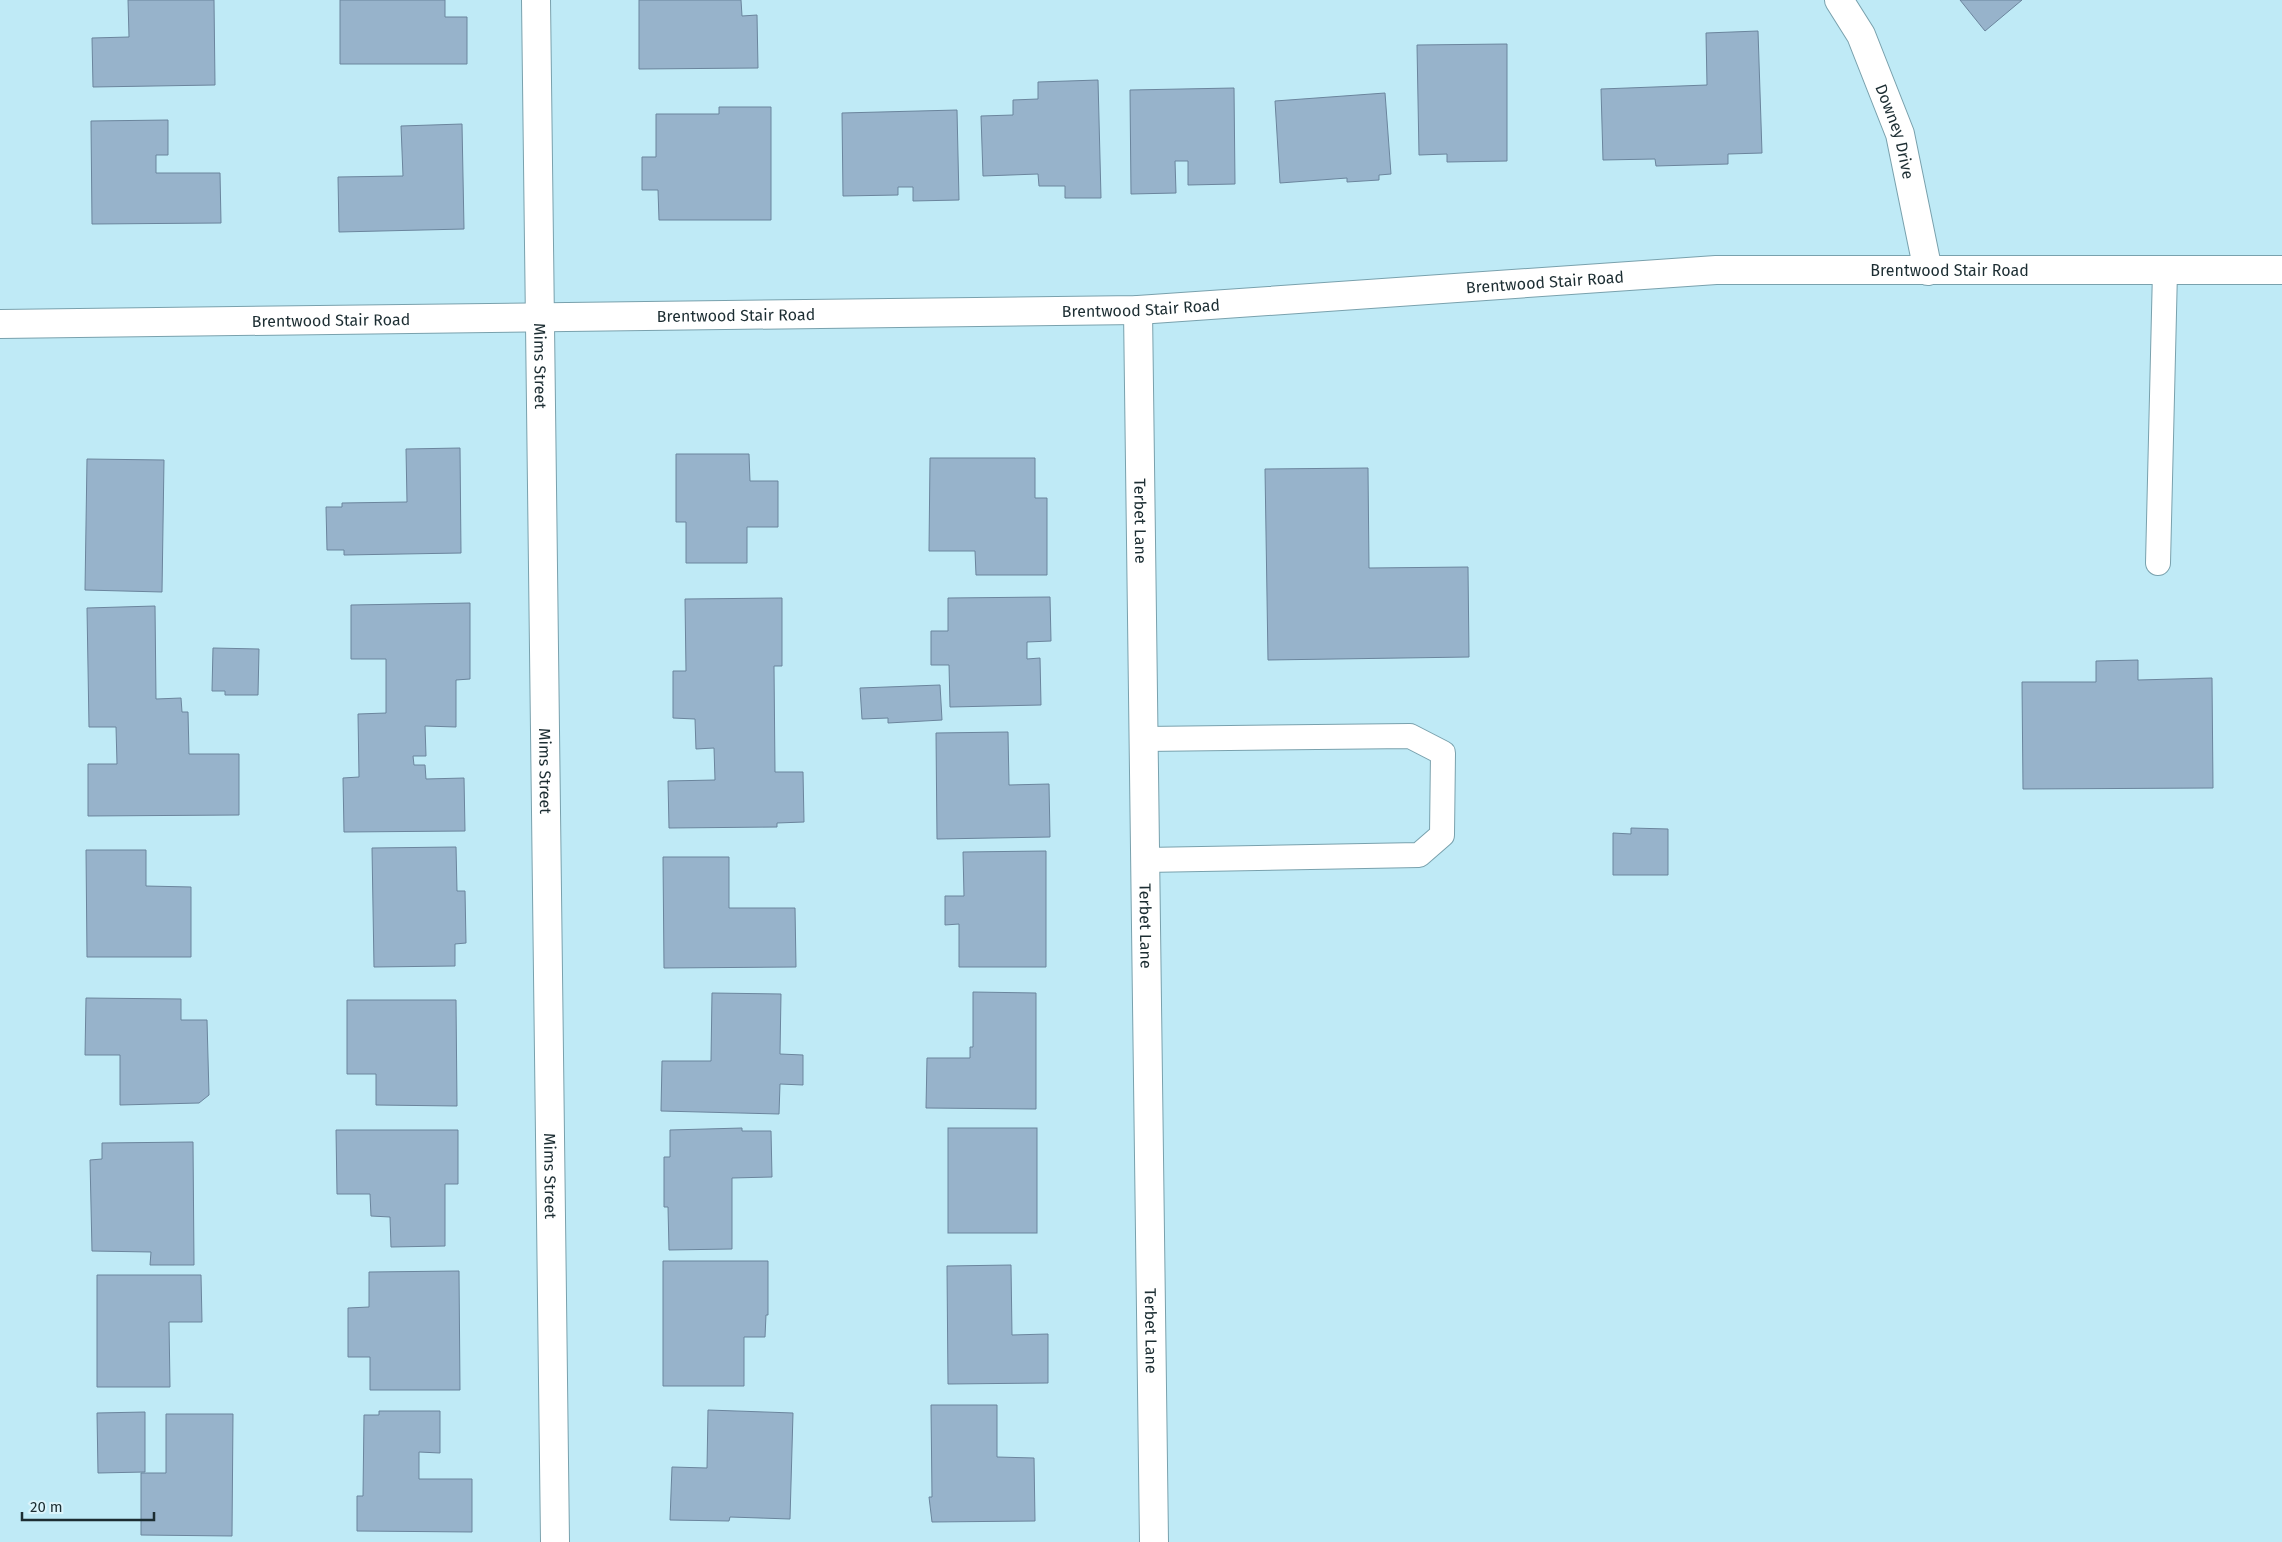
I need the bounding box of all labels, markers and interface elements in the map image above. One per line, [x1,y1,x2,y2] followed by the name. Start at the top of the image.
[1871,81,1918,181] street label: Downey Drive
[1870,261,2029,280] street label: Brentwood Stair Road
[1465,267,1625,297] street label: Brentwood Stair Road
[1062,295,1221,321] street label: Brentwood Stair Road
[657,305,815,326] street label: Brentwood Stair Road
[252,310,410,331] street label: Brentwood Stair Road
[530,323,550,409] street label: Mims Street
[1130,478,1150,564] street label: Terbet Lane
[535,728,555,814] street label: Mims Street
[1135,883,1156,969] street label: Terbet Lane
[540,1133,560,1219] street label: Mims Street
[1141,1288,1161,1374] street label: Terbet Lane
[22,1490,155,1522] scale bar
[30,1498,63,1516] text: 20 m

